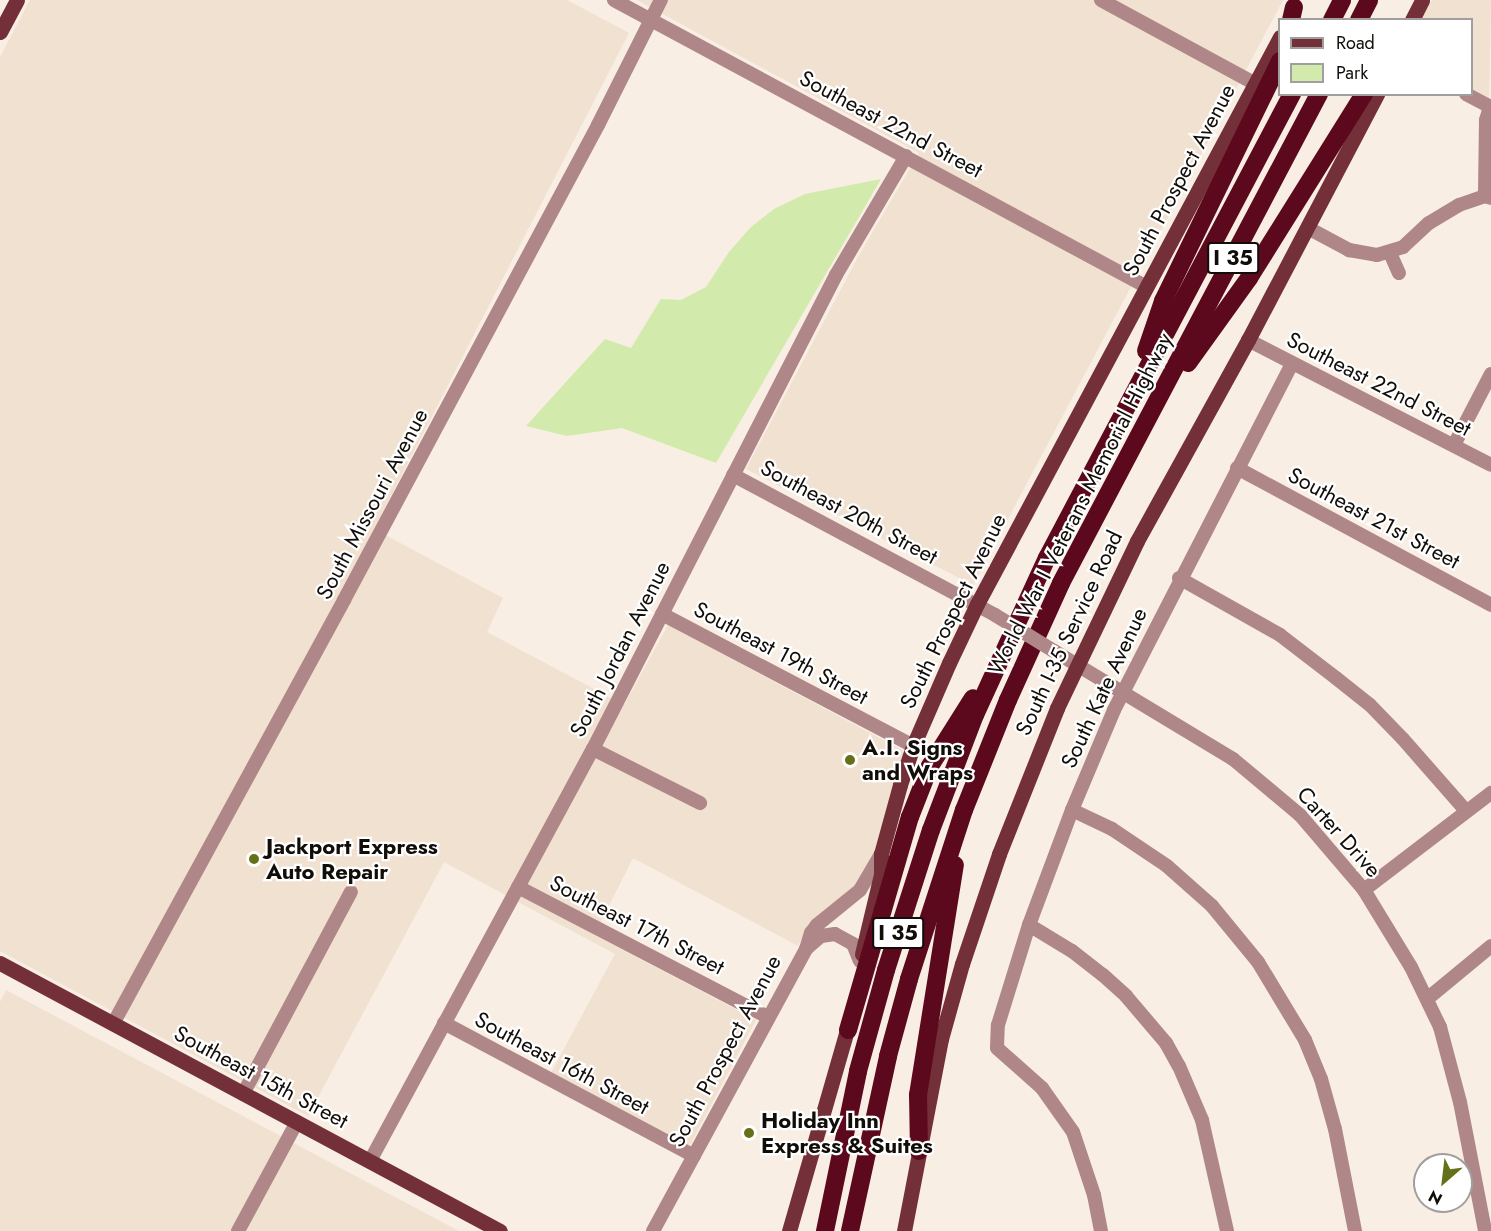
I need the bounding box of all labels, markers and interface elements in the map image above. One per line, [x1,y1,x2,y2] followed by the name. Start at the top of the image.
[1278,18,1473,96] legend
[1336,30,1375,56] text: Road
[1336,60,1368,86] text: Park
[795,65,987,183] street label: Southeast 22nd Street
[1117,80,1241,280] street label: South Prospect Avenue
[1206,240,1260,276] road number: I 35
[1282,326,1476,442] street label: Southeast 22nd Street
[982,329,1178,679] street label: World War I Veterans Memorial Highway
[311,404,433,604] street label: South Missouri Avenue
[756,454,942,570] street label: Southeast 20th Street
[1284,462,1464,574] street label: Southeast 21st Street
[894,509,1012,713] street label: South Prospect Avenue
[1010,526,1128,740] street label: South I-35 Service Road
[564,557,676,741] street label: South Jordan Avenue
[689,596,873,710] street label: Southeast 19th Street
[1055,604,1153,772] street label: South Kate Avenue
[862,734,973,786] place label: A.I. Signs and Wraps
[843,753,857,767] marker: A.I. Signs and Wraps
[1291,781,1387,883] street label: Carter Drive
[266,833,438,884] place label: Jackport Express Auto Repair
[247,852,261,866] marker: Jackport Express Auto Repair
[545,870,729,980] street label: Southeast 17th Street
[871,915,925,951] road number: I 35
[663,951,787,1151] street label: South Prospect Avenue
[470,1006,654,1120] street label: Southeast 16th Street
[169,1020,353,1134] street label: Southeast 15th Street
[761,1107,933,1158] place label: Holiday Inn Express & Suites
[742,1126,756,1140] marker: Holiday Inn Express & Suites
[1413,1153,1473,1213] north arrow
[1424,1184,1446,1211] text: N

